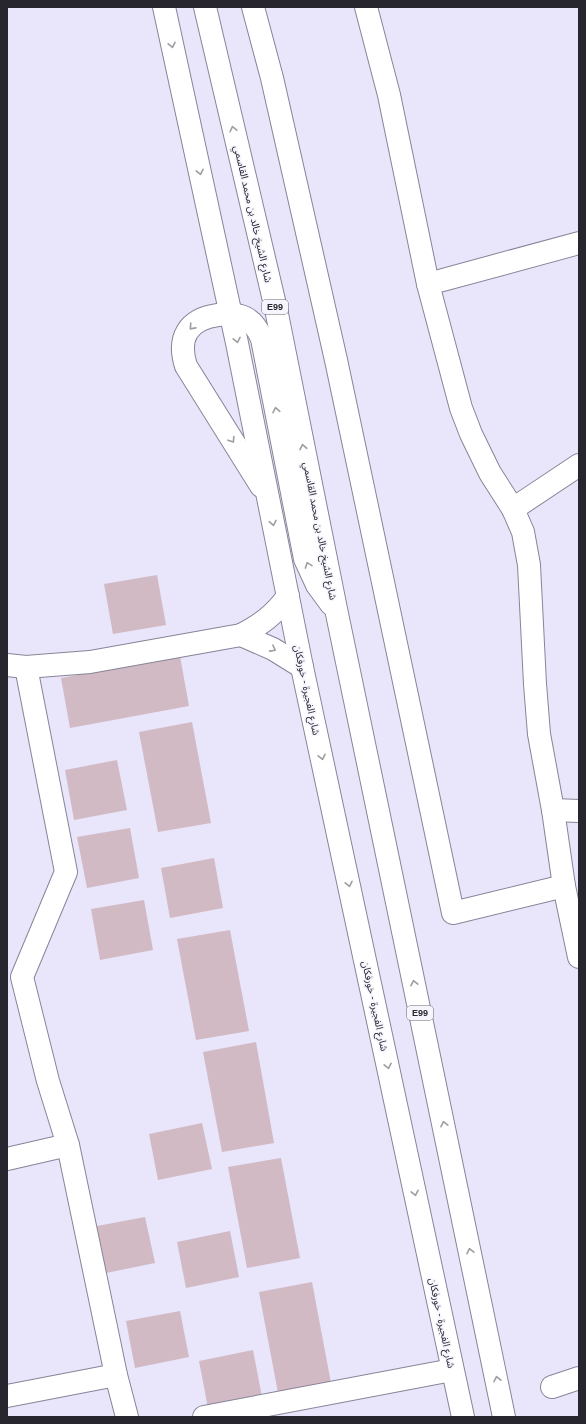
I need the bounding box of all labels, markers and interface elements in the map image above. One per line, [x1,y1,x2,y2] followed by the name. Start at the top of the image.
[168,42,176,48] one-way arrow
[230,126,238,132] one-way arrow
[230,144,274,284] street label: شارع الشيخ خالد بن محمد القاسمي
[196,169,204,175] one-way arrow
[262,300,288,314] road number: E99
[189,322,197,330] one-way arrow
[232,337,240,343] one-way arrow
[272,407,280,413] one-way arrow
[228,436,235,443] one-way arrow
[300,444,308,451] one-way arrow
[299,461,339,602] street label: شارع الشيخ خالد بن محمد القاسمي
[268,519,277,526] one-way arrow
[304,561,312,568] one-way arrow
[269,644,276,652] one-way arrow
[290,644,322,737] street label: شارع الفجيرة - خورفكان
[317,754,325,760] one-way arrow
[344,881,352,887] one-way arrow
[358,960,390,1053] street label: شارع الفجيرة - خورفكان
[411,980,419,986] one-way arrow
[407,1006,433,1020] road number: E99
[383,1063,391,1069] one-way arrow
[440,1121,448,1127] one-way arrow
[410,1190,418,1197] one-way arrow
[467,1248,475,1255] one-way arrow
[425,1277,457,1370] street label: شارع الفجيرة - خورفكان
[493,1376,501,1382] one-way arrow

